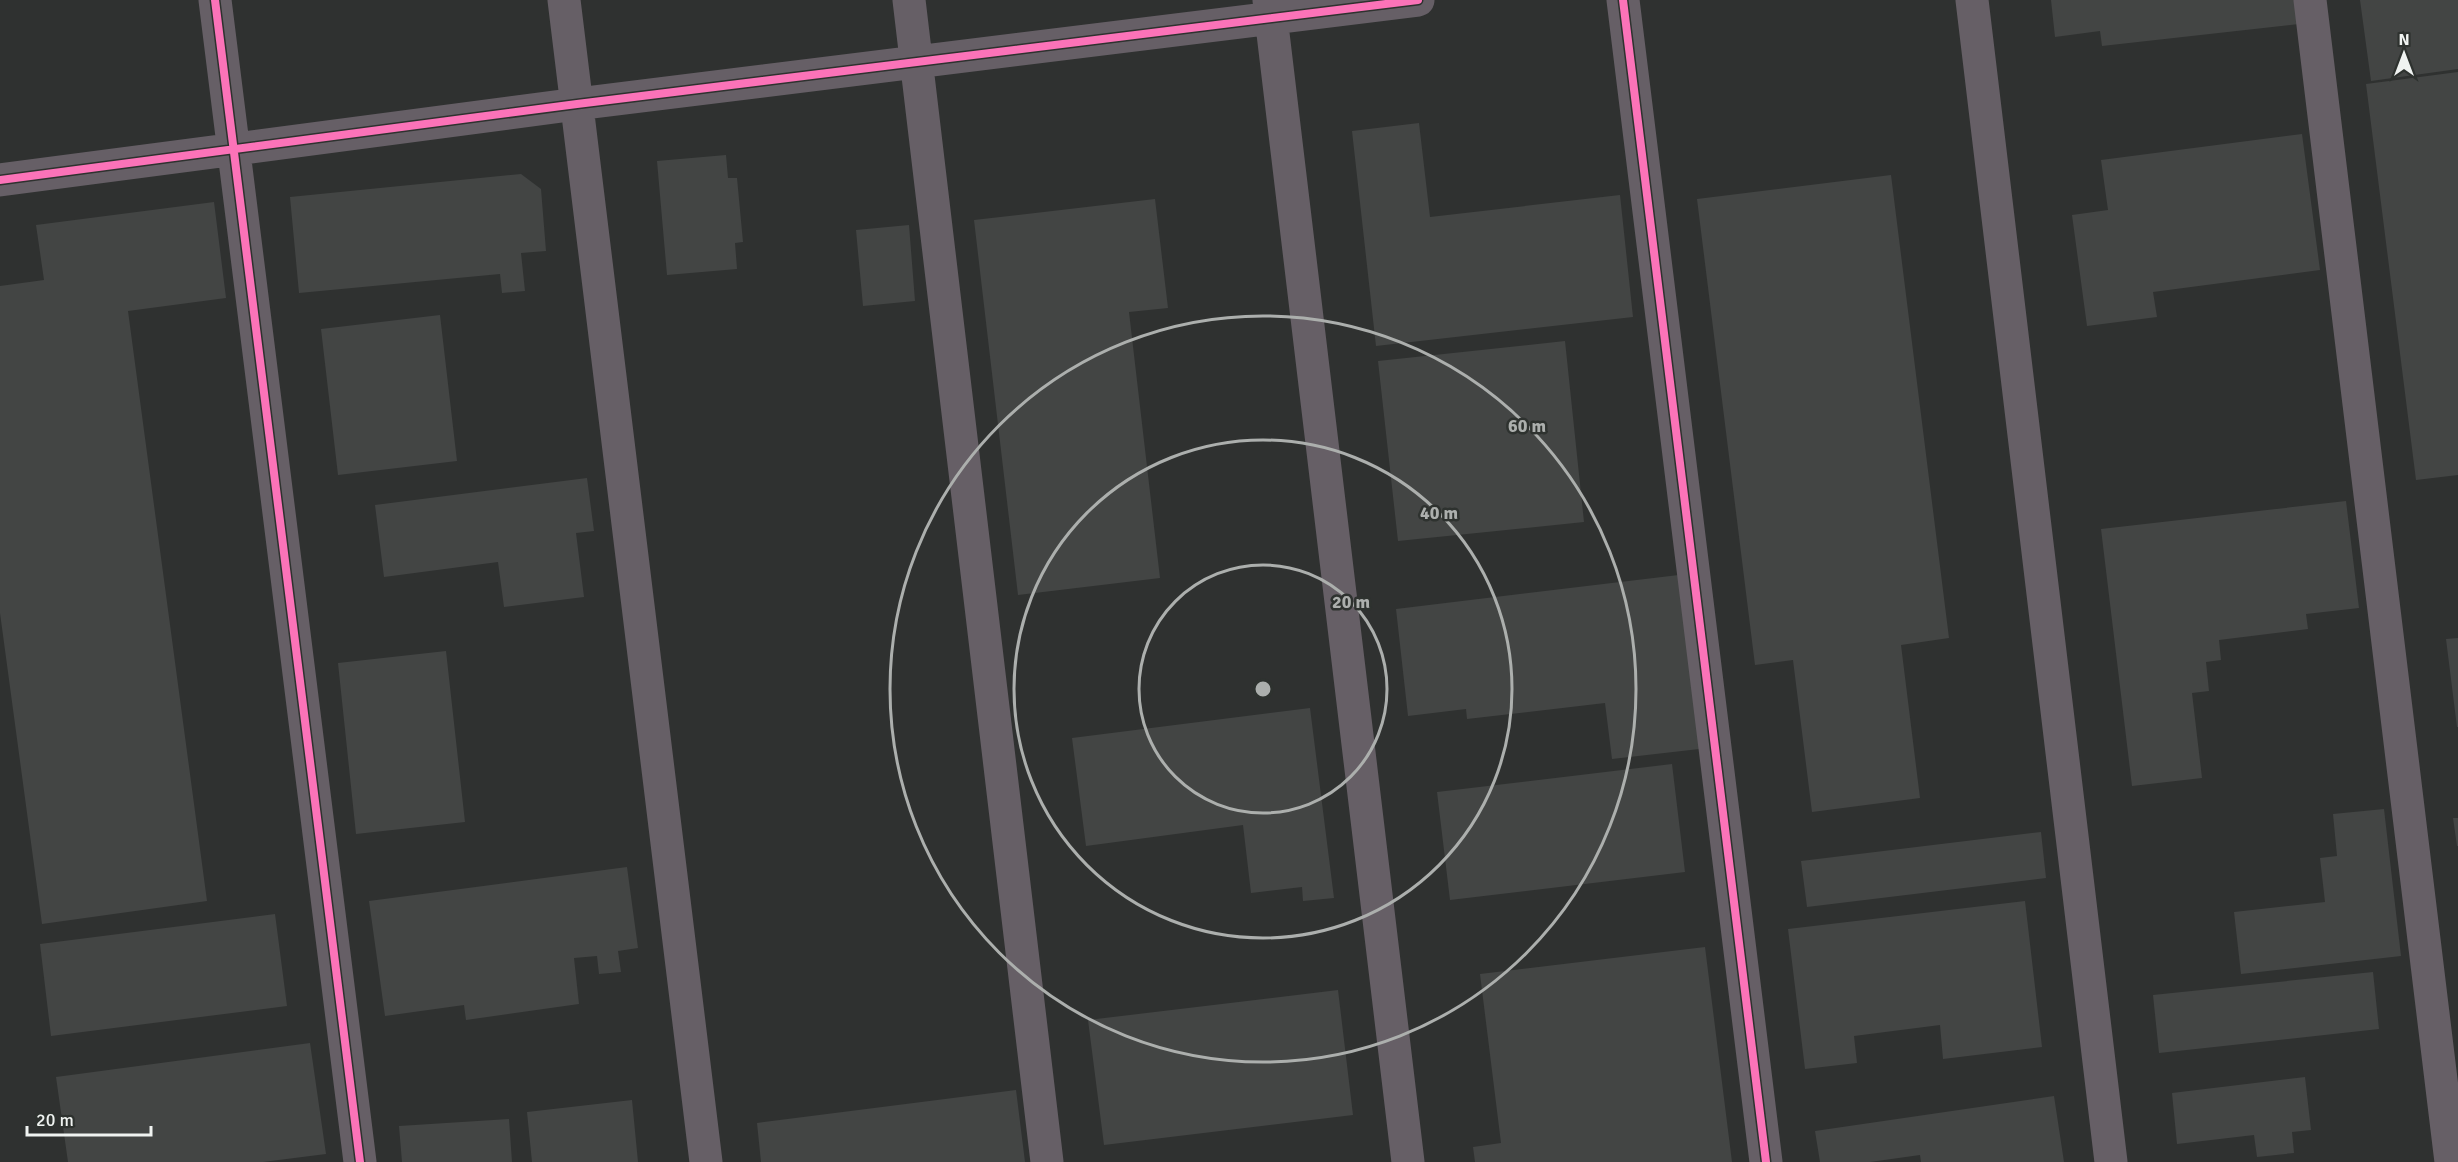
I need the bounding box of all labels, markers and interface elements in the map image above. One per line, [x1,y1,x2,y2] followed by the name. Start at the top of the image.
[2374,24,2434,84] north arrow
[2398,30,2410,50] text: N
[1508,415,1546,437] text: 60 m
[1420,502,1458,524] text: 40 m
[1332,591,1370,613] text: 20 m
[1253,679,1273,699] centre of rings
[27,1099,152,1137] scale bar
[36,1109,74,1131] text: 20 m

